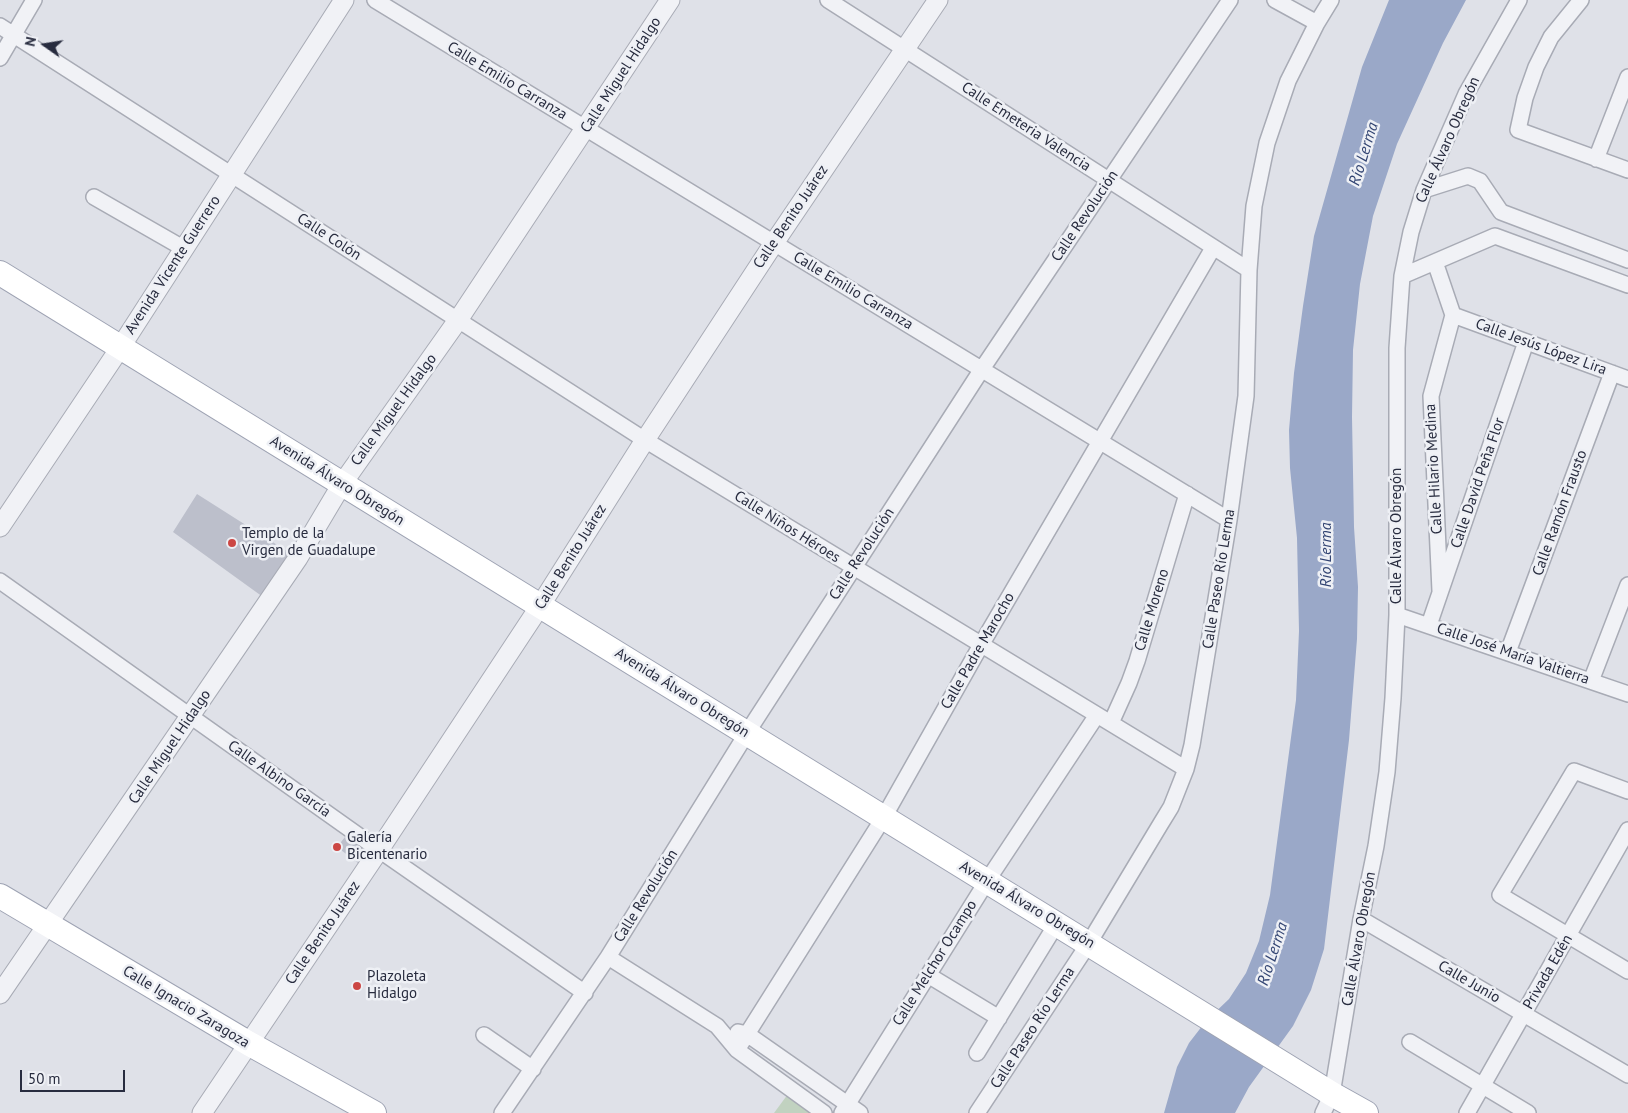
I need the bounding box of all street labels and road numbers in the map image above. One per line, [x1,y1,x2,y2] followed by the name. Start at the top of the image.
[577,14,665,136] street label: Calle Miguel Hidalgo
[444,38,570,124] street label: Calle Emilio Carranza
[1412,74,1484,206] street label: Calle Álvaro Obregón
[958,78,1094,176] street label: Calle Emeteria Valencia
[750,162,832,272] street label: Calle Benito Juárez
[1048,167,1122,265] street label: Calle Revolución
[121,192,225,338] street label: Avenida Vicente Guerrero
[294,210,364,264] street label: Calle Colón
[790,248,916,334] street label: Calle Emilio Carranza
[1473,315,1609,379] street label: Calle Jesús López Lira
[347,350,441,470] street label: Calle Miguel Hidalgo
[1422,403,1446,535] street label: Calle Hilario Medina
[1447,415,1509,551] street label: Calle David Peña Flor
[267,432,407,530] street label: Avenida Álvaro Obregón
[1529,448,1591,578] street label: Calle Ramón Frausto
[1388,468,1406,604] street label: Calle Álvaro Obregón
[731,487,843,567] street label: Calle Niños Héroes
[531,501,611,613] street label: Calle Benito Juárez
[826,505,898,603] street label: Calle Revolución
[1199,508,1239,650] street label: Calle Paseo Río Lerma
[1131,567,1173,653] street label: Calle Moreno
[937,589,1019,713] street label: Calle Padre Marocho
[1434,619,1592,689] street label: Calle José María Valtierra
[612,644,752,742] street label: Avenida Álvaro Obregón
[125,686,215,808] street label: Calle Miguel Hidalgo
[224,737,334,821] street label: Calle Albino García
[610,846,682,946] street label: Calle Revolución
[956,857,1098,953] street label: Avenida Álvaro Obregón
[1338,870,1380,1008] street label: Calle Álvaro Obregón
[282,878,364,988] street label: Calle Benito Juárez
[889,897,981,1029] street label: Calle Melchor Ocampo
[1519,932,1577,1012] street label: Privada Edén
[1435,957,1503,1007] street label: Calle Junio
[119,962,253,1052] street label: Calle Ignacio Zaragoza
[987,964,1079,1092] street label: Calle Paseo Río Lerma

